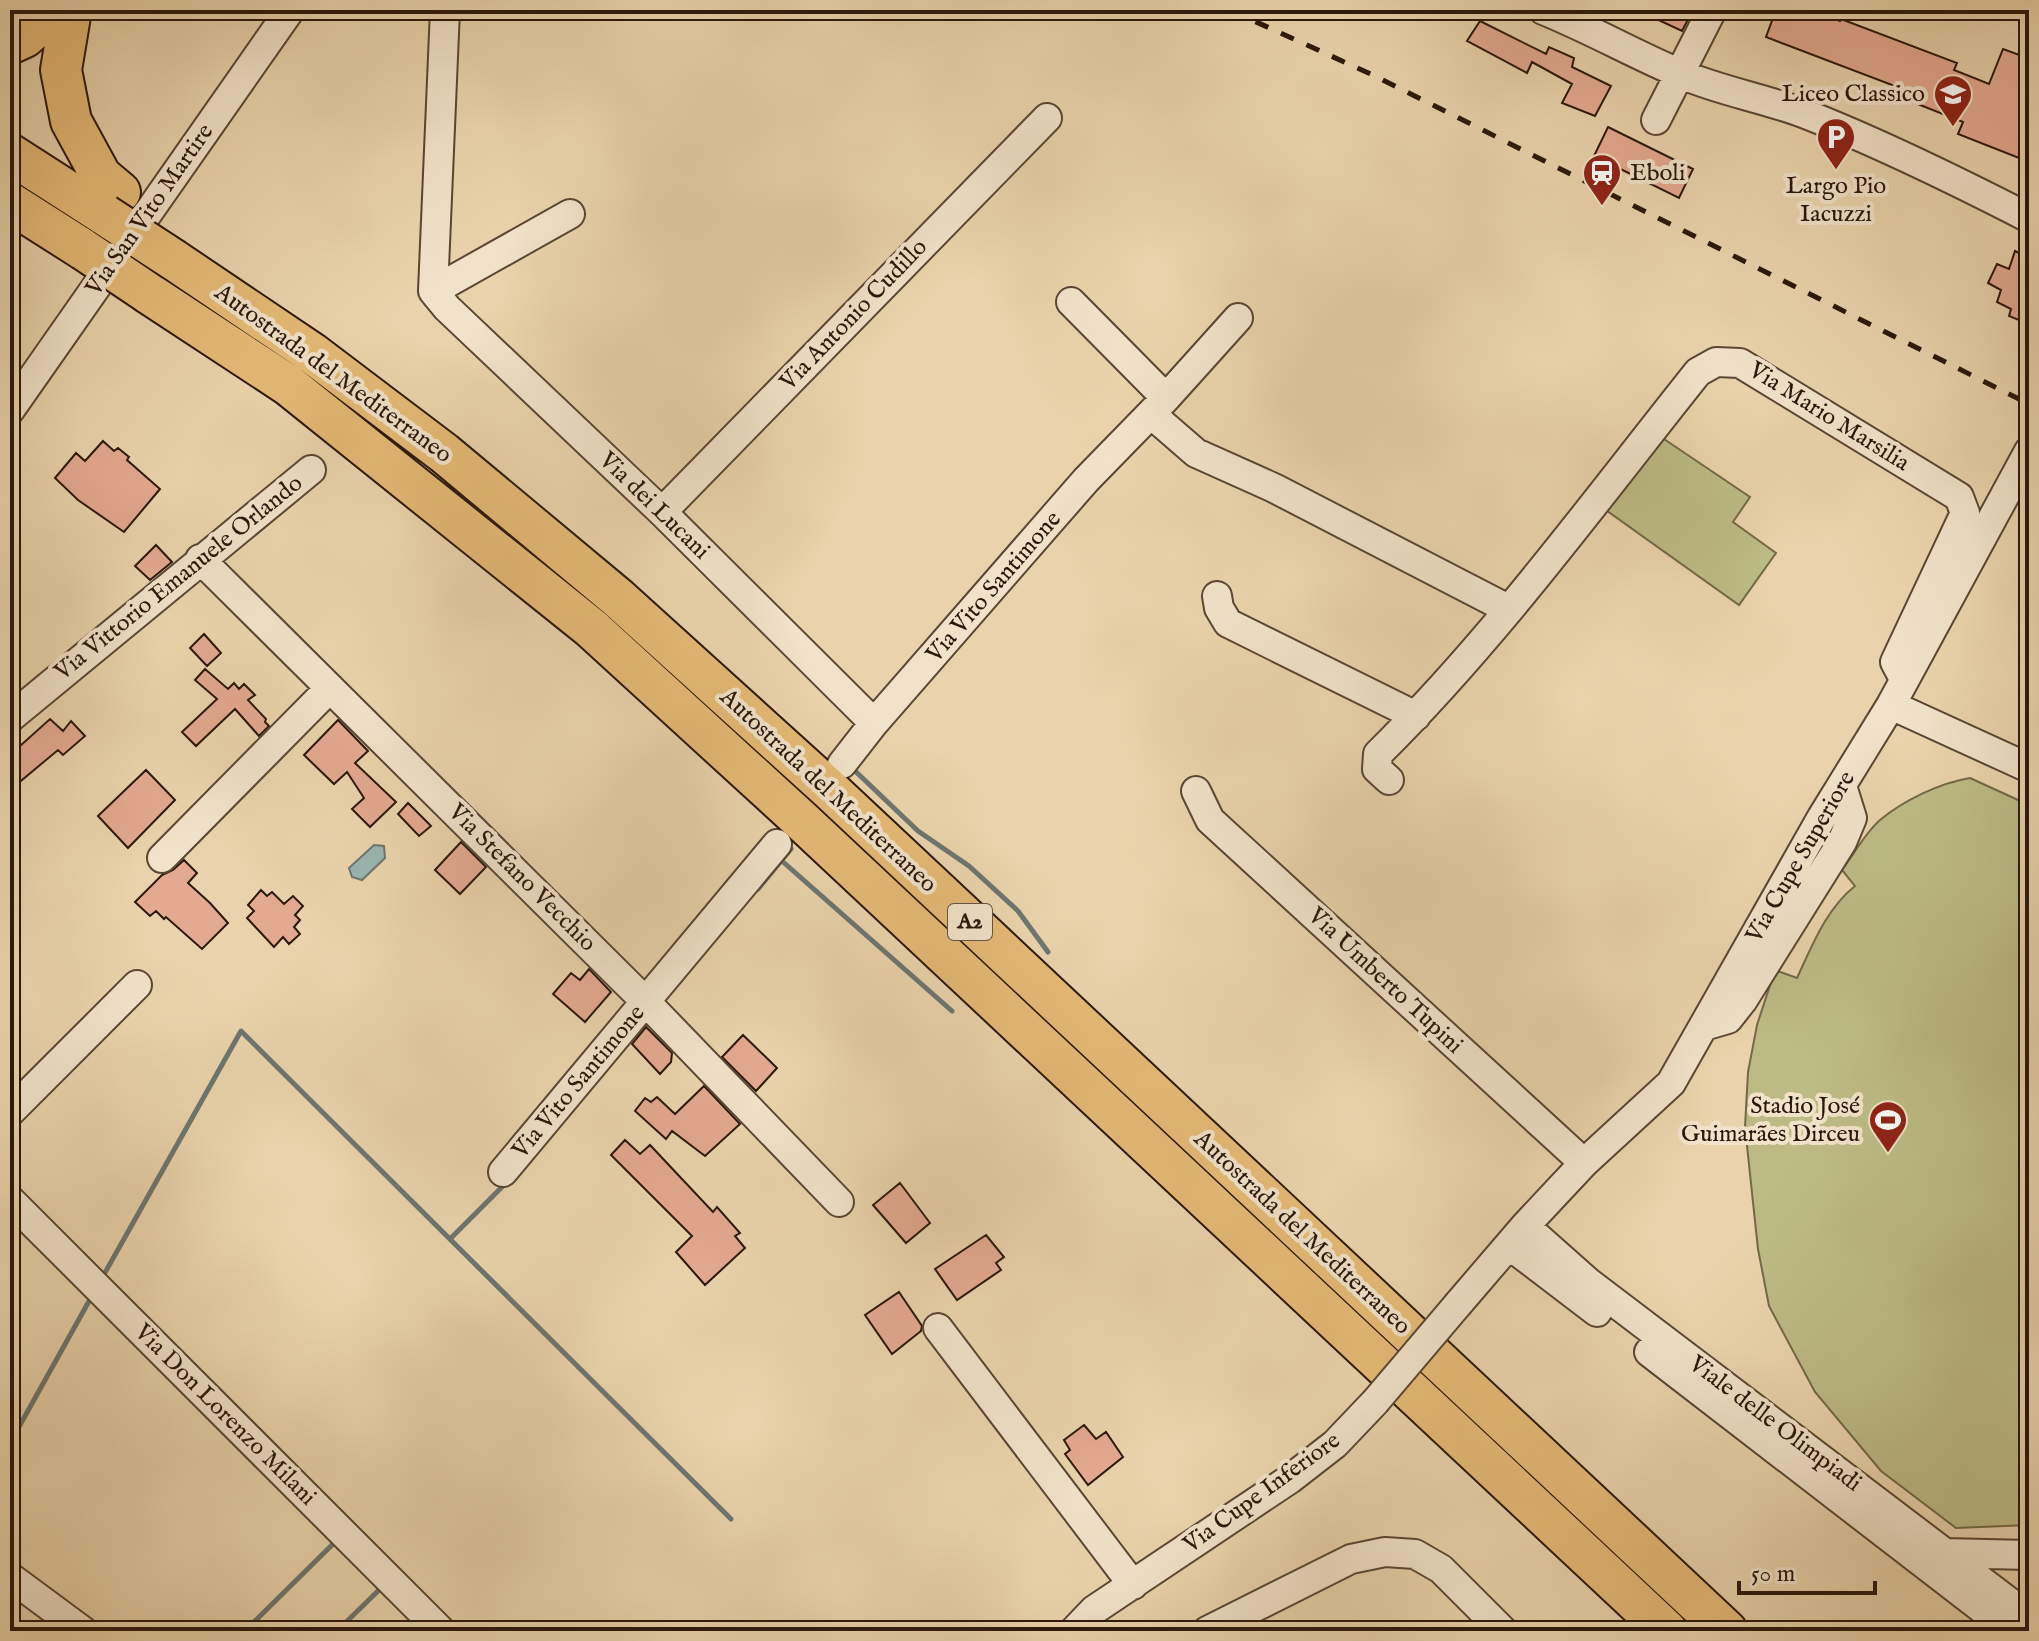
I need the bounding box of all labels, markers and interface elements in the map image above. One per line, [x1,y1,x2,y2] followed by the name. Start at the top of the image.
[1932,73,1974,128] school or university icon: Liceo Classico
[1782,79,1925,110] place label: Liceo Classico
[1815,116,1857,171] parking icon: Largo Pio Iacuzzi
[78,118,221,303] street label: Via San Vito Martire
[1581,152,1623,207] station icon: Eboli
[1630,158,1685,189] place label: Eboli
[1786,171,1886,230] place label: Largo Pio Iacuzzi
[773,232,935,398] street label: Via Antonio Cudillo
[207,277,458,471] street label: Autostrada del Mediterraneo
[1742,355,1916,479] street label: Via Mario Marsilia
[591,445,716,567] street label: Via dei Lucani
[48,468,310,688] street label: Via Vittorio Emanuele Orlando
[919,505,1068,670] street label: Via Vito Santimone
[712,681,943,900] street label: Autostrada del Mediterraneo
[1739,766,1863,949] street label: Via Cupe Superiore
[441,797,603,959] street label: Via Stefano Vecchio
[1300,900,1469,1061] street label: Via Umberto Tupini
[948,904,992,940] road number: A2
[505,999,652,1166] street label: Via Vito Santimone
[1681,1091,1860,1150] place label: Stadio José Guimarães Dirceu
[1867,1099,1909,1154] sports icon: Stadio José Guimarães Dirceu
[1186,1123,1417,1342] street label: Autostrada del Mediterraneo
[127,1317,323,1513] street label: Via Don Lorenzo Milani
[1682,1348,1868,1499] street label: Viale delle Olimpiadi
[1176,1425,1347,1561] street label: Via Cupe Inferiore
[1739,1545,1875,1595] scale bar
[1751,1559,1795,1590] text: 50 m

